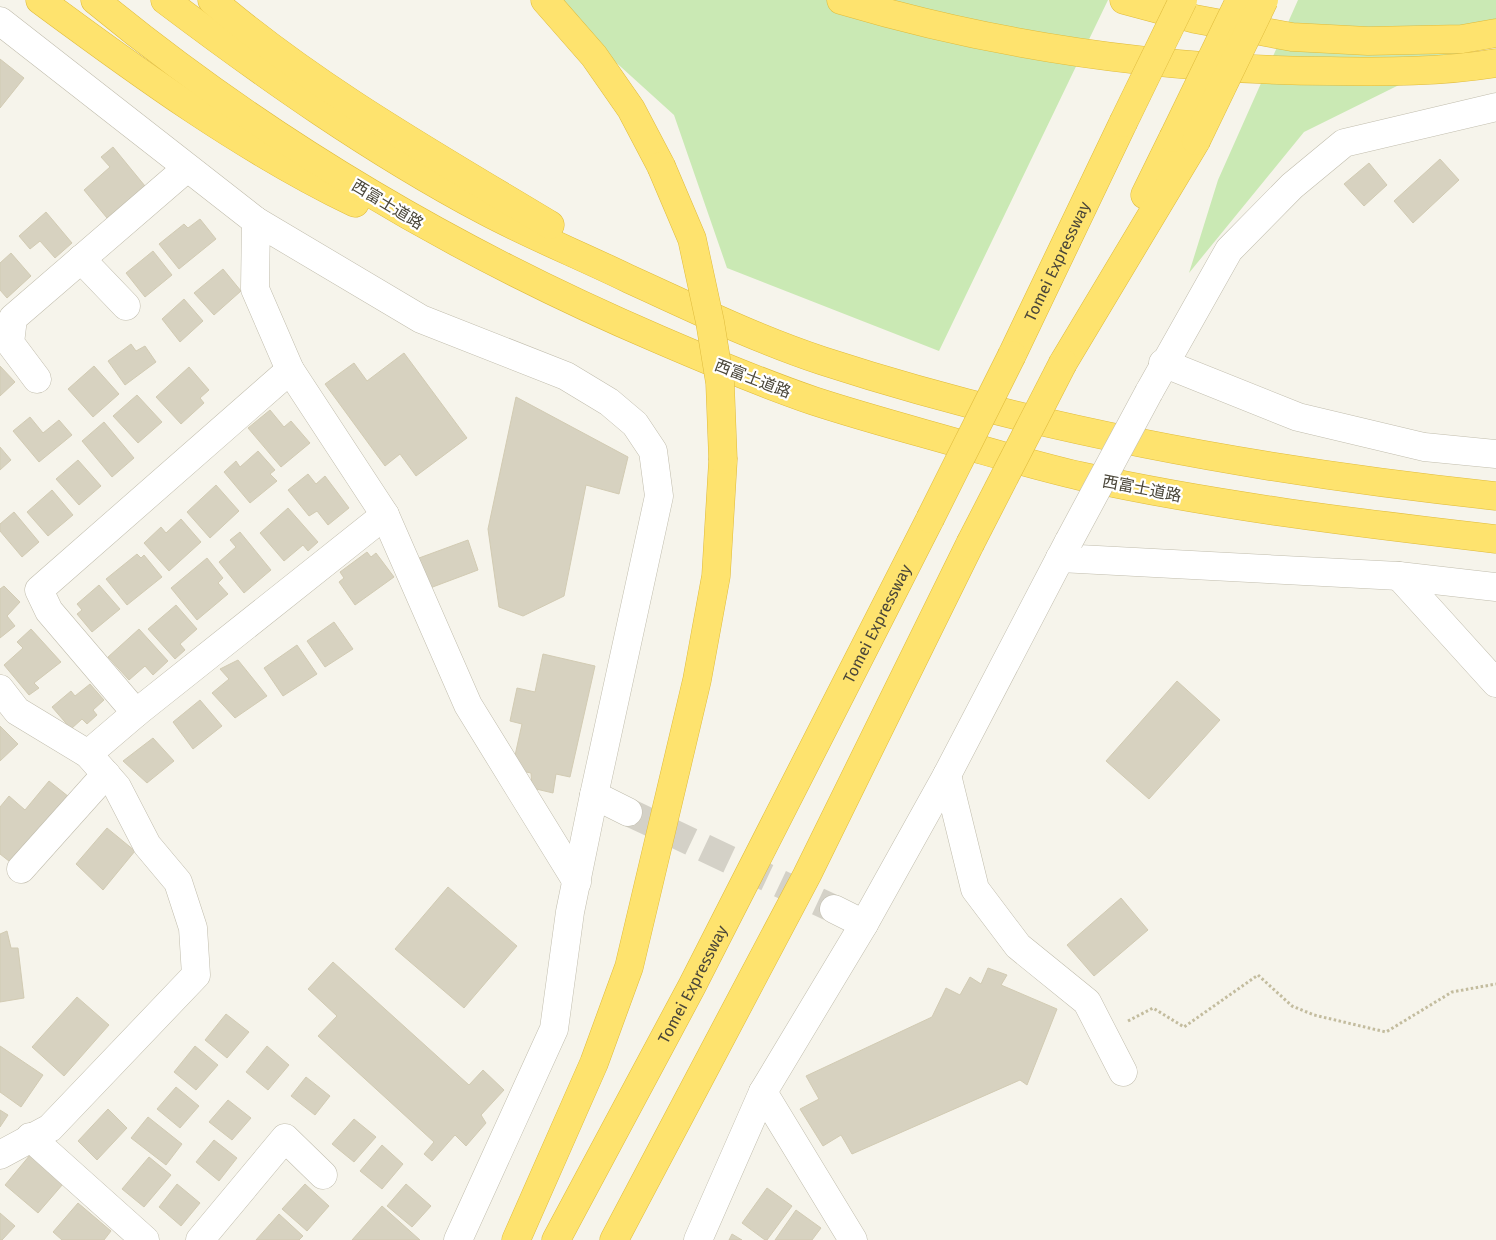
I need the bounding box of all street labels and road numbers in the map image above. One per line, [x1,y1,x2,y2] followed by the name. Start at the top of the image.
[349,176,427,233] street label: 西富士道路
[1021,198,1094,324] street label: Tomei Expressway
[712,355,794,402] street label: 西富士道路
[1101,472,1183,505] street label: 西富士道路
[839,561,915,686] street label: Tomei Expressway
[654,922,731,1047] street label: Tomei Expressway

